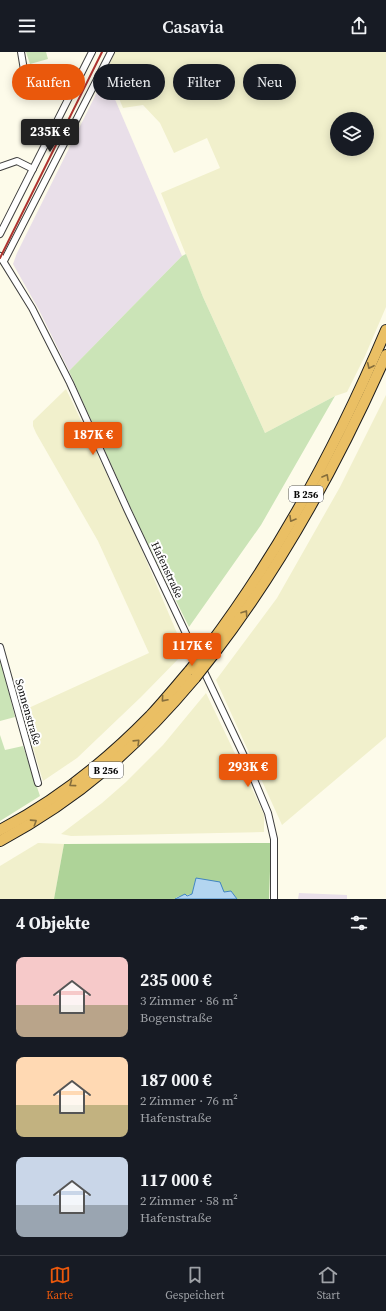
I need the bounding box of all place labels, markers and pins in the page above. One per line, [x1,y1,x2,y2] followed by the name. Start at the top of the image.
[17,119,83,153] pin: 235K €
[60,422,126,456] pin: 187K €
[159,633,225,667] pin: 117K €
[215,754,281,788] pin: 293K €

